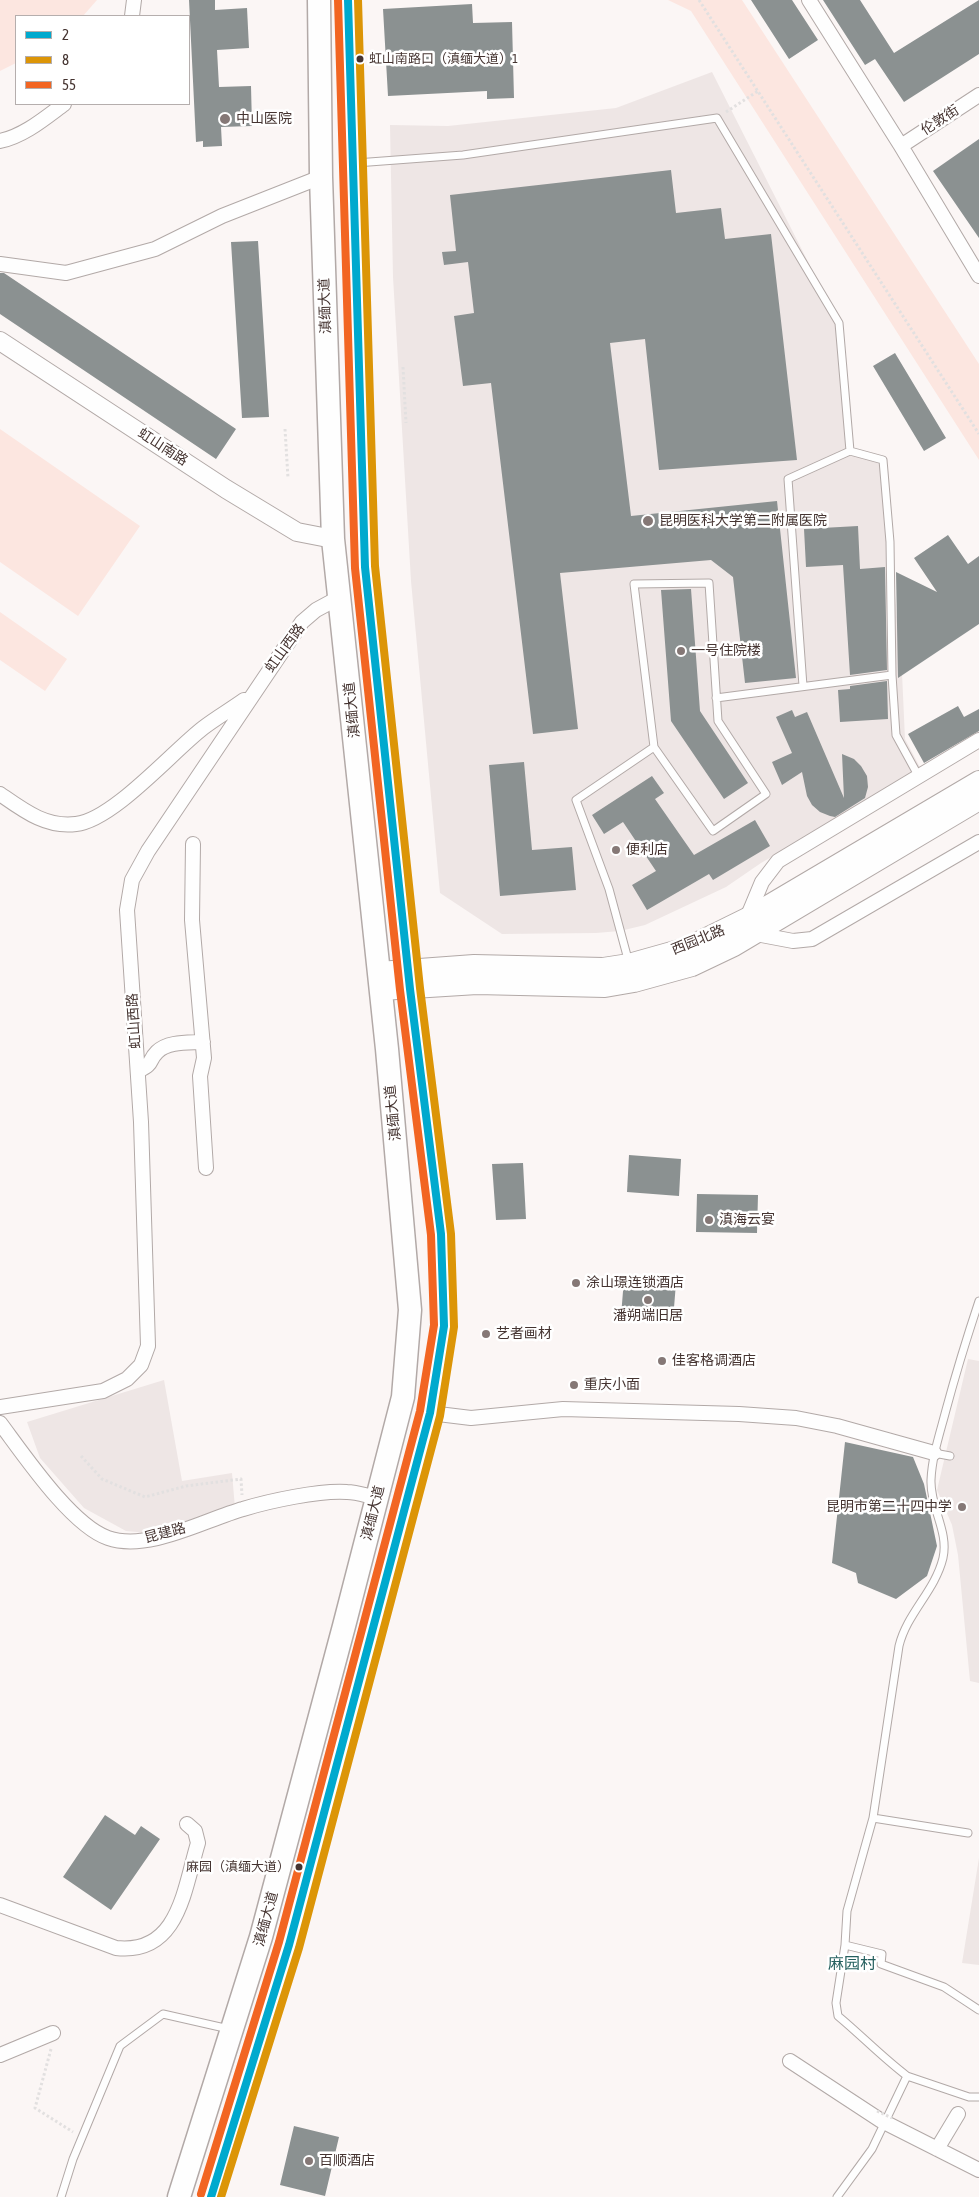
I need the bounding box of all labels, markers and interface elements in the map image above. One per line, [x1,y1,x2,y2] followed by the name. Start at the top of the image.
[15,15,190,105] legend
[62,26,69,43] text: 2
[62,51,69,68] text: 8
[369,51,518,67] place label: 虹山南路口（滇缅大道）1
[355,54,365,64] marker: 虹山南路口（滇缅大道）1
[62,76,76,93] text: 55
[918,102,962,138] street label: 伦敦街
[236,111,292,127] place label: 中山医院
[218,112,232,126] marker: 中山医院
[316,278,334,334] street label: 滇缅大道
[135,425,191,469] street label: 虹山南路
[659,513,827,529] place label: 昆明医科大学第二附属医院
[641,514,655,528] marker: 昆明医科大学第二附属医院
[262,620,308,676] street label: 虹山西路
[691,643,761,659] place label: 一号住院楼
[675,645,687,657] marker: 一号住院楼
[341,681,363,739] street label: 滇缅大道
[626,842,668,858] place label: 便利店
[610,844,622,856] marker: 便利店
[669,922,727,958] street label: 西园北路
[124,992,144,1050] street label: 虹山西路
[382,1084,404,1142] street label: 滇缅大道
[719,1212,775,1228] place label: 滇海云宴
[703,1214,715,1226] marker: 滇海云宴
[586,1275,684,1291] place label: 涂山璟连锁酒店
[570,1277,582,1289] marker: 涂山璟连锁酒店
[642,1294,654,1306] marker: 潘朔端旧居
[613,1308,683,1324] place label: 潘朔端旧居
[496,1326,552,1342] place label: 艺者画材
[480,1328,492,1340] marker: 艺者画材
[672,1353,756,1369] place label: 佳客格调酒店
[656,1355,668,1367] marker: 佳客格调酒店
[584,1377,640,1393] place label: 重庆小面
[568,1379,580,1391] marker: 重庆小面
[358,1484,388,1542] street label: 滇缅大道
[826,1499,952,1515] place label: 昆明市第二十四中学
[956,1501,968,1513] marker: 昆明市第二十四中学
[143,1519,187,1547] street label: 昆建路
[186,1859,290,1875] place label: 麻园（滇缅大道）
[294,1862,304,1872] marker: 麻园（滇缅大道）
[251,1890,281,1948] street label: 滇缅大道
[828,1954,876,1974] district label: 麻园村
[319,2153,375,2169] place label: 百顺酒店
[303,2155,315,2167] marker: 百顺酒店

